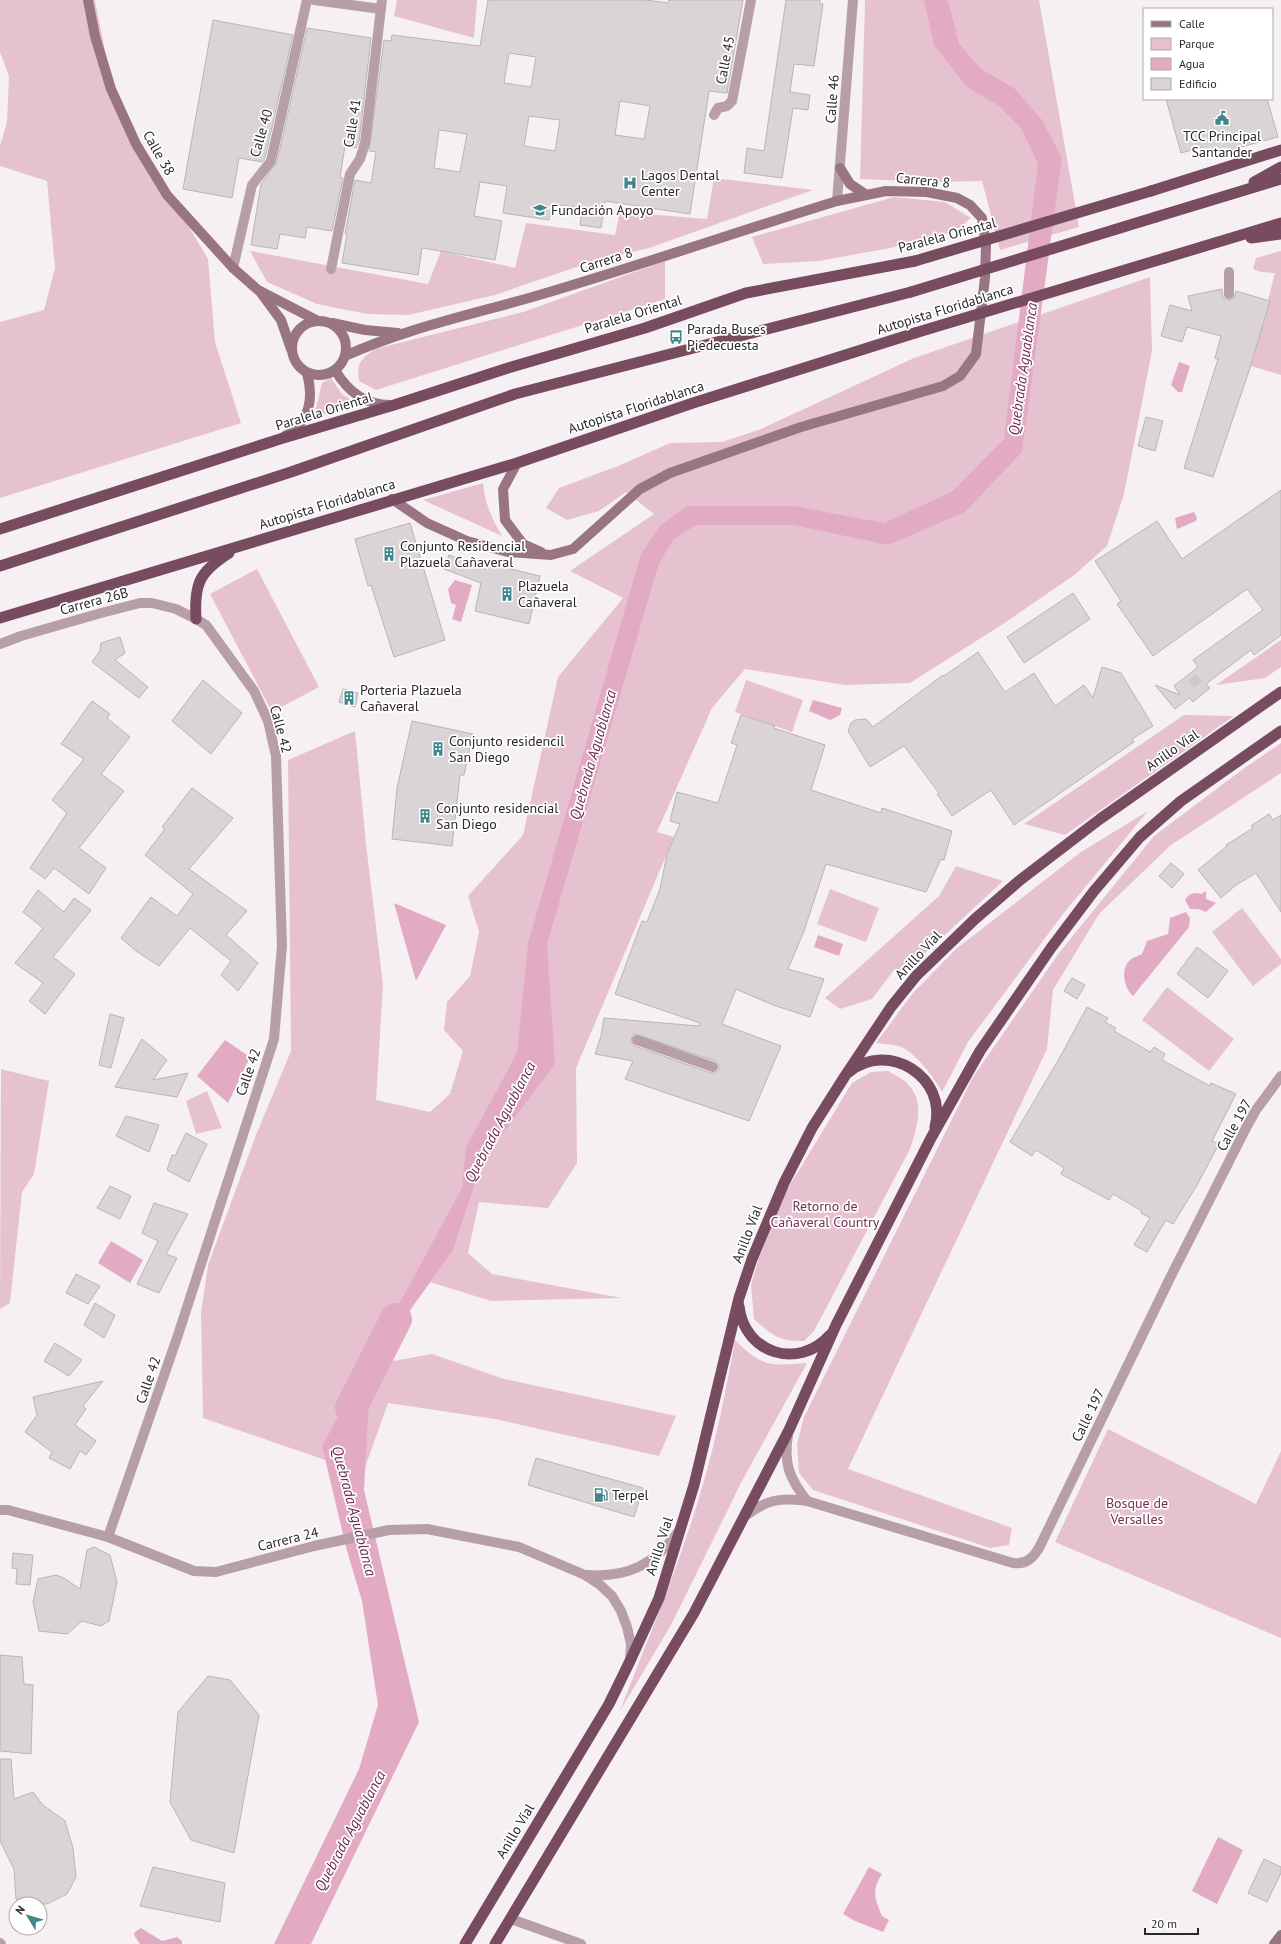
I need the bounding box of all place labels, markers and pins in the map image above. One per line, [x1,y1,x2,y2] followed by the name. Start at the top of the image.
[1214,110,1230,126] public building icon: TCC Principal Santander
[1183,127,1261,161] place label: TCC Principal Santander
[641,166,719,200] place label: Lagos Dental Center
[622,175,638,191] hospital icon: Lagos Dental Center
[551,201,653,219] place label: Fundación Apoyo
[532,202,548,218] school or university icon: Fundación Apoyo
[687,320,766,354] place label: Parada Buses Piedecuesta
[668,329,684,345] bus stop icon: Parada Buses Piedecuesta
[400,537,525,571] place label: Conjunto Residencial Plazuela Cañaveral
[381,546,397,562] building icon: Conjunto Residencial Plazuela Cañaveral
[518,577,577,611] place label: Plazuela Cañaveral
[499,586,515,602] building icon: Plazuela Cañaveral
[360,681,462,715] place label: Porteria Plazuela Cañaveral
[341,690,357,706] building icon: Porteria Plazuela Cañaveral
[449,732,564,766] place label: Conjunto residencil San Diego
[430,741,446,757] building icon: Conjunto residencil San Diego
[436,799,558,833] place label: Conjunto residencial San Diego
[417,808,433,824] building icon: Conjunto residencial San Diego
[612,1486,649,1504] place label: Terpel
[593,1487,609,1503] fuel station icon: Terpel

